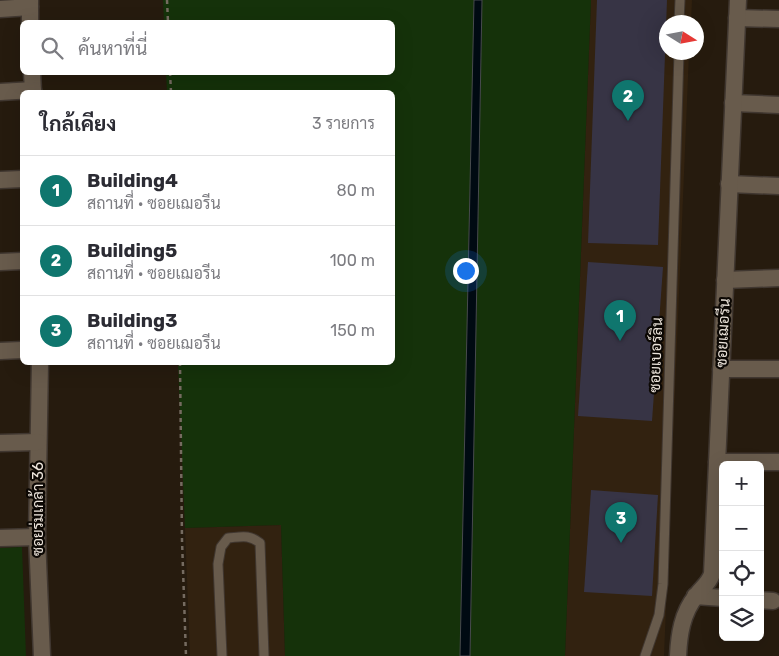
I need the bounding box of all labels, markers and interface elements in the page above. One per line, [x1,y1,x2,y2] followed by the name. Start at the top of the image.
[659,15,704,60] north arrow
[20,20,395,75] search box
[38,34,66,62] icon: search
[78,37,147,60] text: ค้นหาที่นี่
[612,80,644,121] pin: 2
[40,111,116,136] text: ใกล้เคียง
[312,114,375,133] text: 3 รายการ
[87,169,178,192] text: Building4
[52,181,60,200] text: 1
[337,181,375,200] text: 80 m
[87,194,221,213] text: สถานที่ · ซอยเฌอรีน
[87,239,177,262] text: Building5
[51,251,61,270] text: 2
[330,251,375,270] text: 100 m
[453,258,479,284] your location
[87,264,221,283] text: สถานที่ · ซอยเฌอรีน
[711,298,734,368] street label: ซอยเฌอรีน
[604,300,636,341] pin: 1
[87,309,178,332] text: Building3
[645,317,666,393] street label: ซอยเบอร์ลิน
[51,321,61,340] text: 3
[330,321,375,340] text: 150 m
[87,334,221,353] text: สถานที่ · ซอยเฌอรีน
[719,461,764,641] map controls
[719,461,764,506] button: +
[28,462,47,556] street label: ซอยร่มเกล้า 36
[605,502,637,543] pin: 3
[719,506,764,551] button: −
[719,551,764,596] button: locate
[719,596,764,641] button: layers

